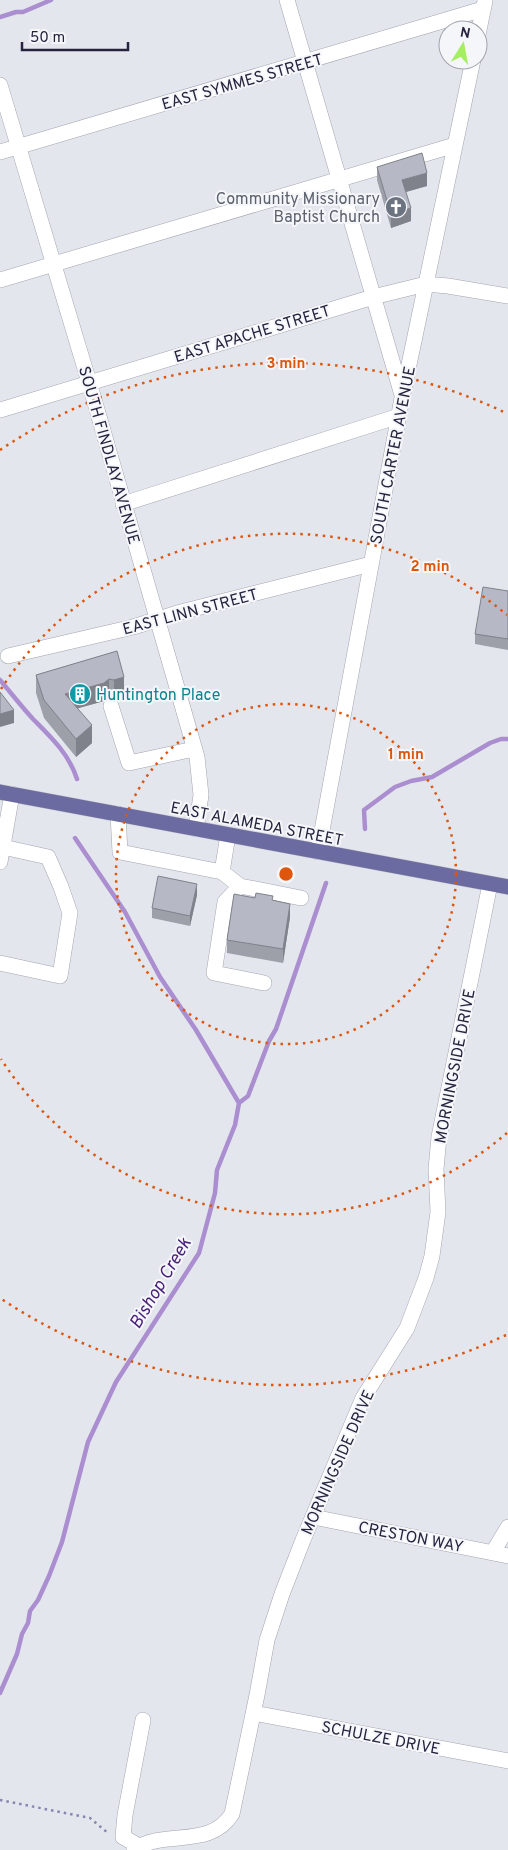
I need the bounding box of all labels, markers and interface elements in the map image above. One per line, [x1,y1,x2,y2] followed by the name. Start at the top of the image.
[22,20,129,52] scale bar
[438,20,488,70] north arrow
[459,24,472,43] text: N
[30,29,65,48] text: 50 m
[160,50,325,116] street label: EAST SYMMES STREET
[216,190,380,228] place label: Community Missionary Baptist Church
[384,195,408,219] church icon: Community Missionary Baptist Church
[172,302,333,368] street label: EAST APACHE STREET
[266,355,306,374] text: 3 min
[73,364,143,547] street label: SOUTH FINDLAY AVENUE
[367,365,421,546] street label: SOUTH CARTER AVENUE
[410,558,450,577] text: 2 min
[121,585,260,641] street label: EAST LINN STREET
[68,682,92,706] building icon: Huntington Place
[96,686,220,706] place label: Huntington Place
[388,746,424,765] text: 1 min
[169,798,345,852] street label: EAST ALAMEDA STREET
[277,865,295,883] centre of rings
[431,987,481,1145] street label: MORNINGSIDE DRIVE
[125,1233,198,1334] water label: Bishop Creek
[298,1387,380,1539] street label: MORNINGSIDE DRIVE
[356,1518,465,1558] street label: CRESTON WAY
[320,1718,442,1760] street label: SCHULZE DRIVE

